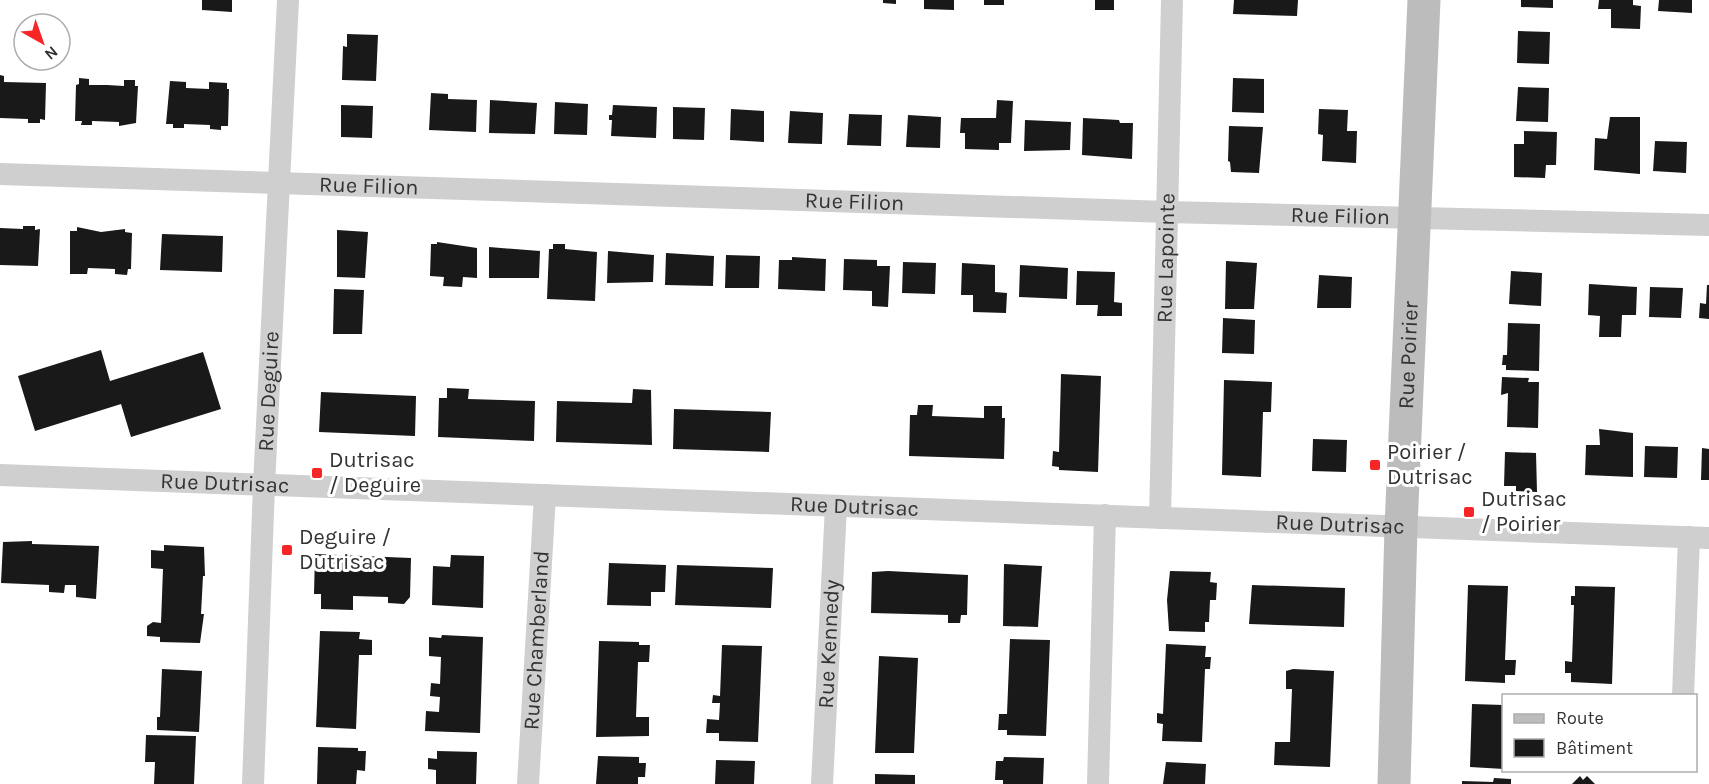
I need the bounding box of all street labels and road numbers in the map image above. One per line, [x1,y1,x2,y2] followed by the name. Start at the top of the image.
[319,171,419,201] street label: Rue Filion
[804,187,905,216] street label: Rue Filion
[1152,193,1181,323] street label: Rue Lapointe
[1290,202,1390,230] street label: Rue Filion
[1393,301,1424,410] street label: Rue Poirier
[253,330,285,452] street label: Rue Deguire
[160,468,290,499] street label: Rue Dutrisac
[789,491,919,522] street label: Rue Dutrisac
[1275,509,1405,540] street label: Rue Dutrisac
[518,550,555,731] street label: Rue Chamberland
[813,579,845,709] street label: Rue Kennedy

